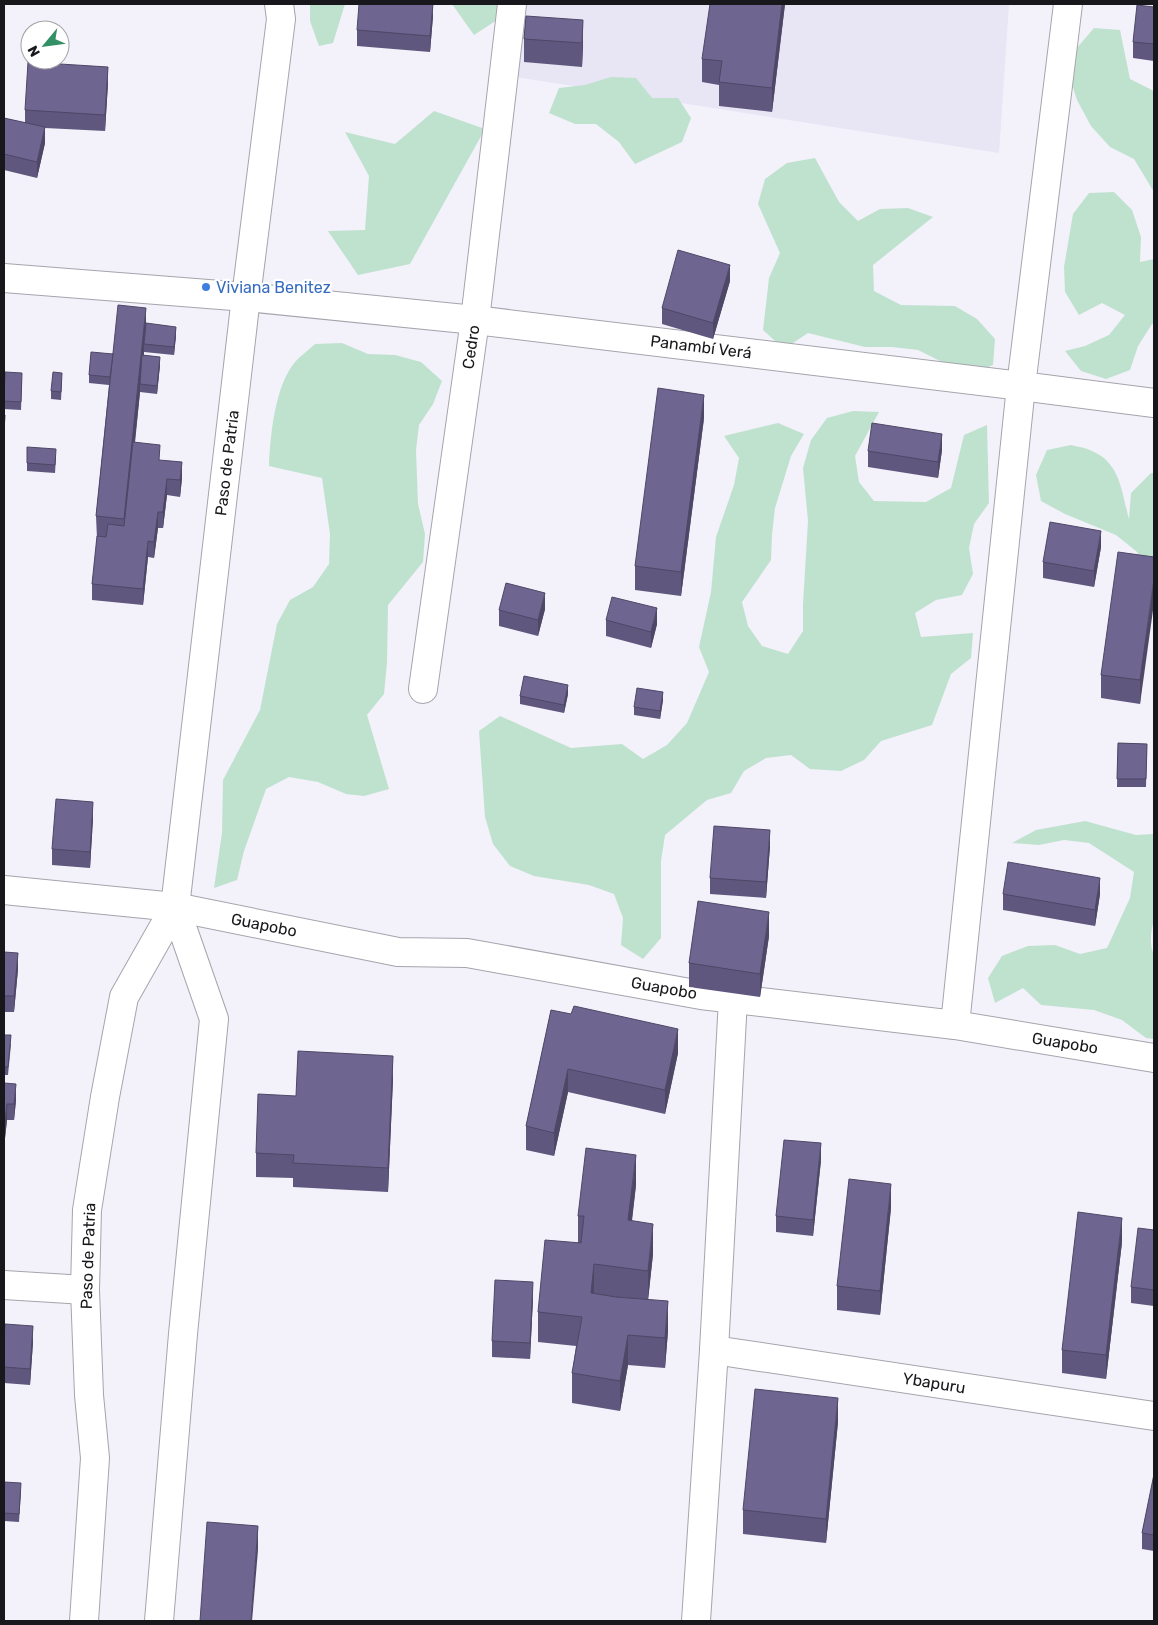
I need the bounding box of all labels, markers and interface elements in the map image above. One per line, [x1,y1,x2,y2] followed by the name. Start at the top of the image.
[20,20,70,70] north arrow
[24,43,44,60] text: N
[216,278,331,297] place label: Viviana Benitez
[200,281,212,293] marker: Viviana Benitez
[459,324,483,370] street label: Cedro
[649,331,753,363] street label: Panambí Verá
[211,409,243,517] street label: Paso de Patria
[229,909,299,941] street label: Guapobo
[629,973,699,1003] street label: Guapobo
[1031,1028,1099,1058] street label: Guapobo
[77,1202,99,1310] street label: Paso de Patria
[901,1369,967,1397] street label: Ybapuru

